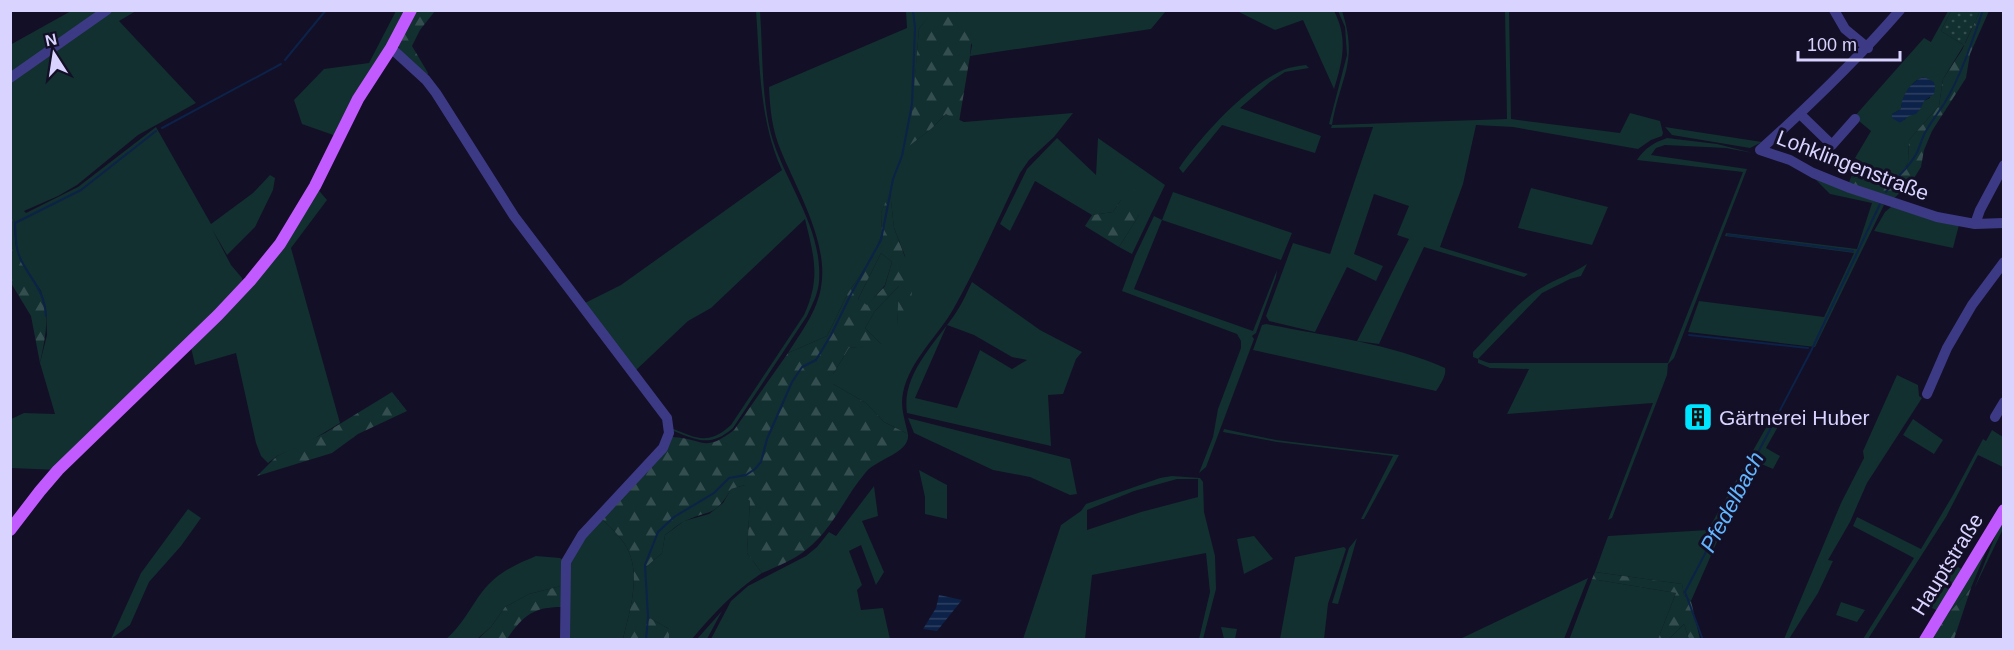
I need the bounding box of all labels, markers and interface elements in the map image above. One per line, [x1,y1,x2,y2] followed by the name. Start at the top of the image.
[24,24,84,84] north arrow
[1798,24,1900,62] scale bar
[44,30,58,49] text: N
[1807,35,1857,55] text: 100 m
[1774,125,1932,205] street label: Lohklingenstraße
[1682,401,1714,433] building icon: Gärtnerei Huber
[1719,406,1870,429] place label: Gärtnerei Huber
[1695,448,1769,556] water label: Pfedelbach
[1907,509,1987,619] street label: Hauptstraße

